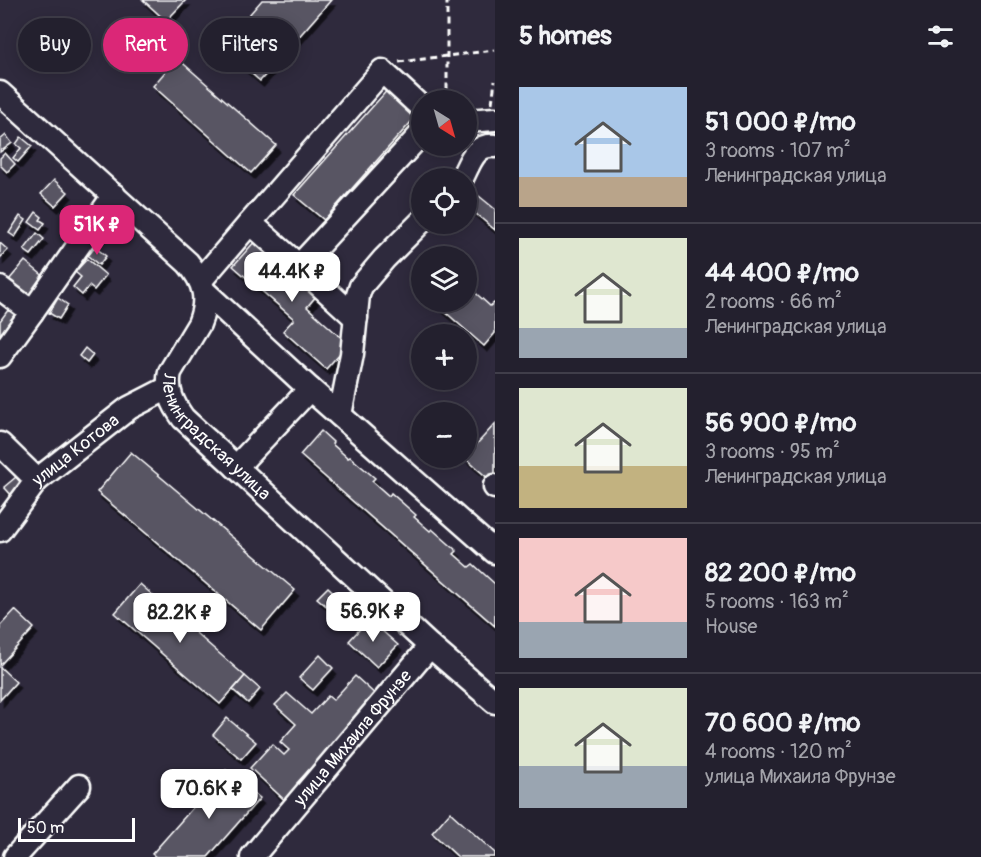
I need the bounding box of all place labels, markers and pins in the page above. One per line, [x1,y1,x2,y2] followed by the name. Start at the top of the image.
[55,205,139,256] pin: 51K ₽
[237,252,347,303] pin: 44.4K ₽
[318,592,428,643] pin: 56.9K ₽
[125,593,235,644] pin: 82.2K ₽
[154,769,264,820] pin: 70.6K ₽

